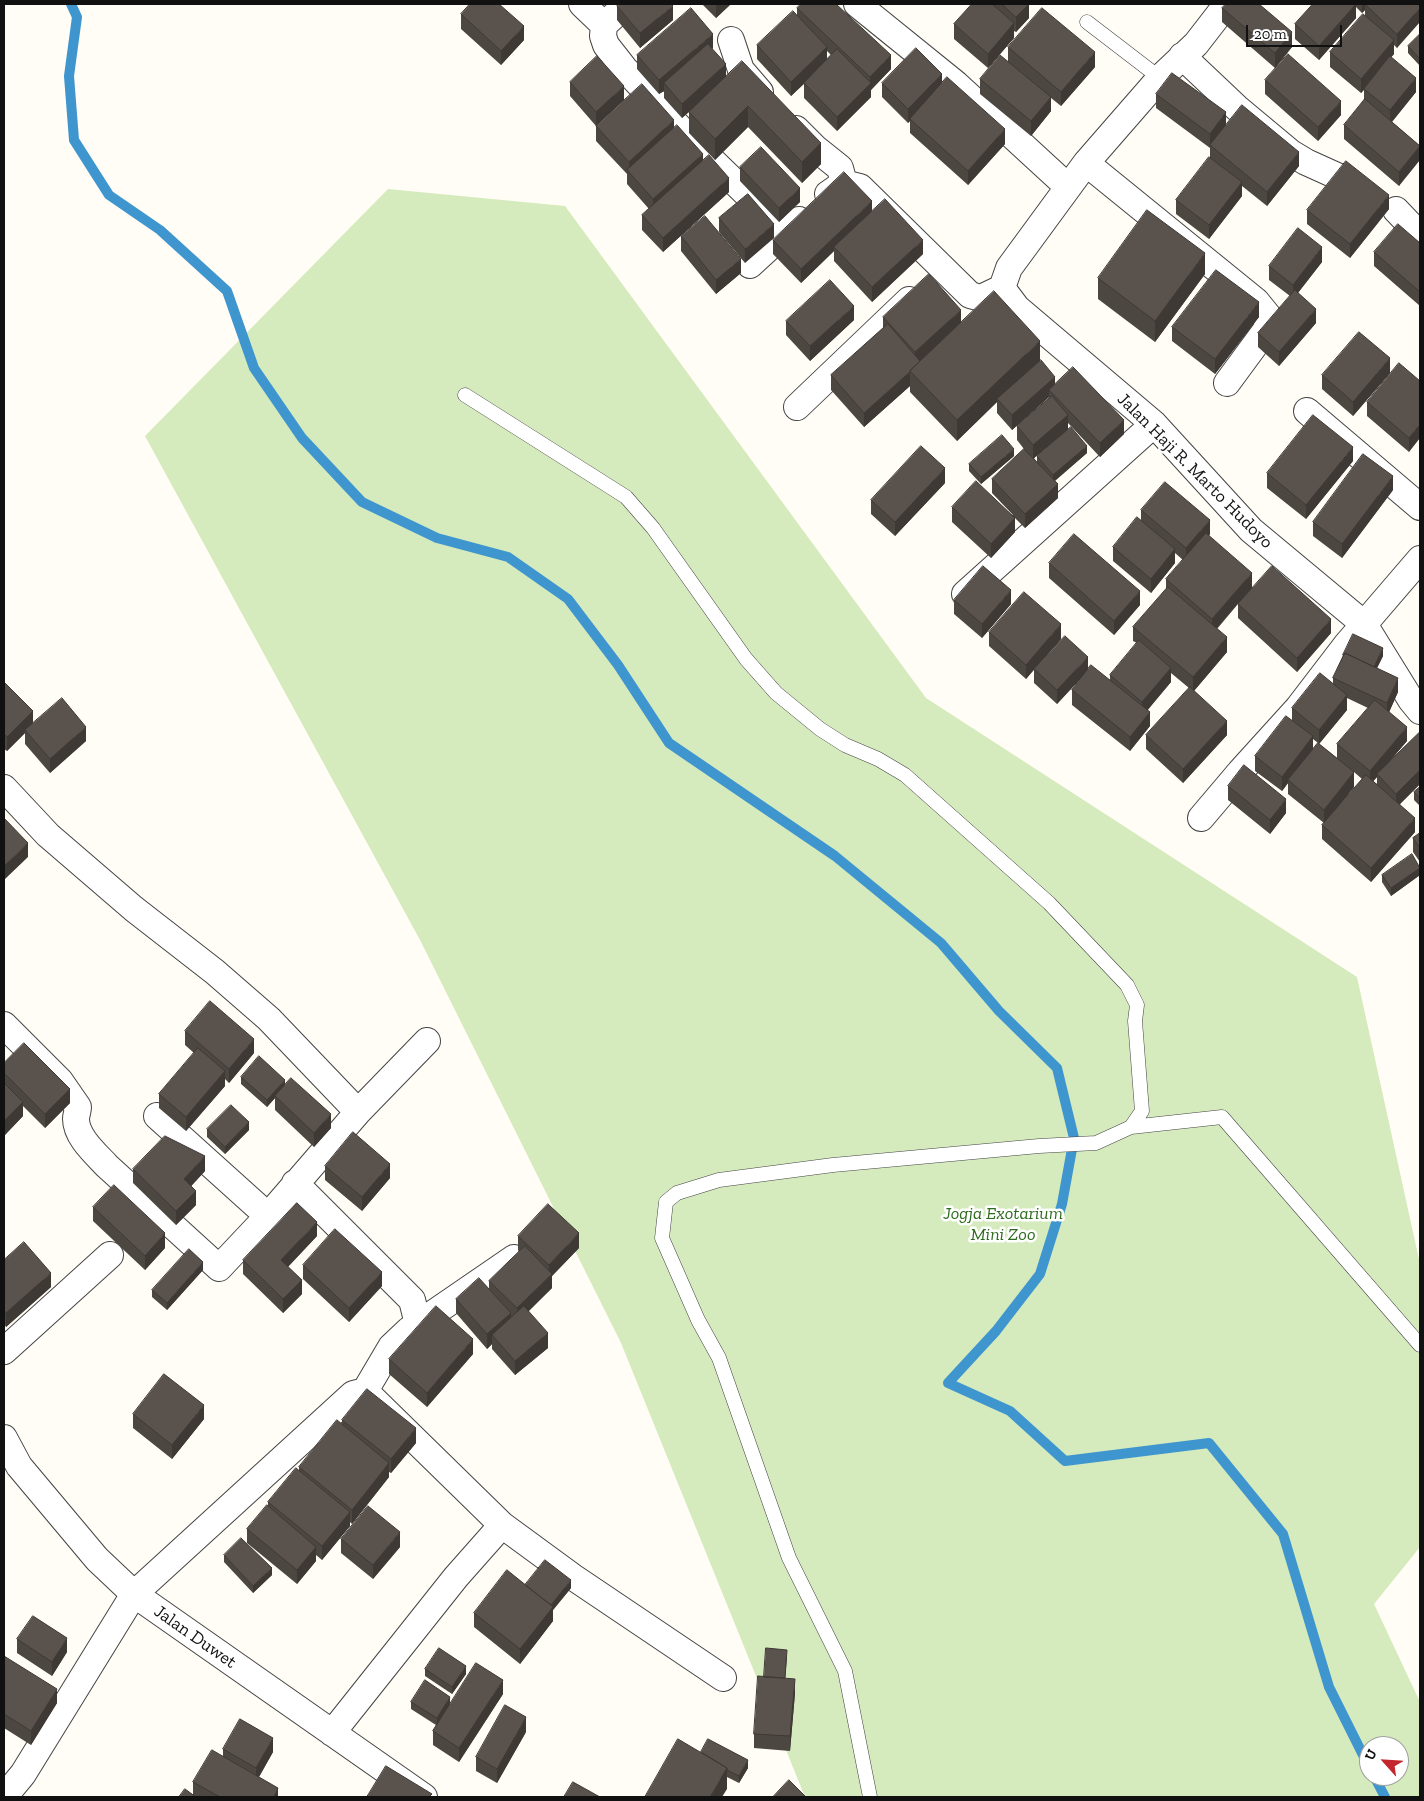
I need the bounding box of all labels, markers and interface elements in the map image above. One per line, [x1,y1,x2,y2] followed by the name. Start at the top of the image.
[1249,15,1345,47] scale bar
[1254,25,1287,43] text: 20 m
[1113,389,1277,553] street label: Jalan Haji R. Marto Hudoyo
[943,1203,1063,1246] park label: Jogja Exotarium Mini Zoo
[150,1601,240,1673] street label: Jalan Duwet
[1359,1736,1409,1786] north arrow
[1361,1746,1381,1763] text: U

